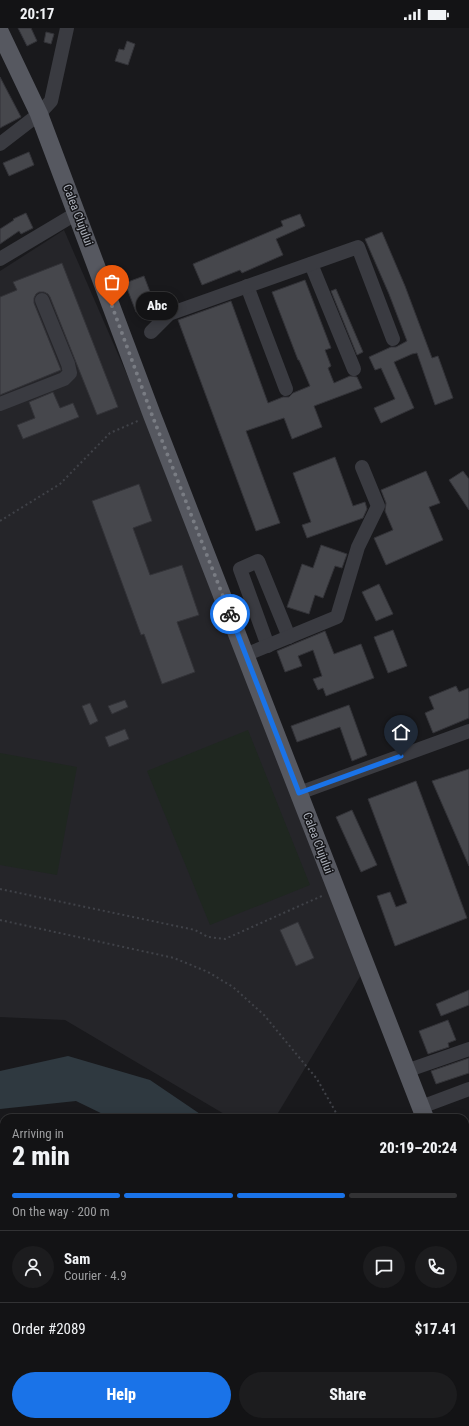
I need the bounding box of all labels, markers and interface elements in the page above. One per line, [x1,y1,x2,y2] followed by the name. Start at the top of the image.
[20,5,54,23] text: 20:17
[60,182,96,248] street label: Calea Clujului
[95,265,129,306] pin
[101,271,123,293] icon: bag
[136,292,178,320] callout: Abc
[147,298,167,313] text: Abc
[210,594,250,634] courier
[219,603,241,625] icon: bike
[384,715,418,756] pin
[390,721,412,743] icon: home
[300,810,336,876] street label: Calea Clujului
[12,1126,64,1141] text: Arriving in
[379,1139,457,1157] text: 20:19–20:24
[12,1141,70,1171] text: 2 min
[12,1204,109,1219] text: On the way · 200 m
[12,1246,54,1288] button: person
[363,1246,405,1288] button: chat
[415,1246,457,1288] button: phone
[64,1250,90,1268] text: Sam
[64,1268,127,1283] text: Courier · 4.9
[12,1320,86,1338] text: Order #2089
[415,1320,457,1338] text: $17.41
[12,1372,231,1418] button: Help
[239,1372,457,1418] button: Share

